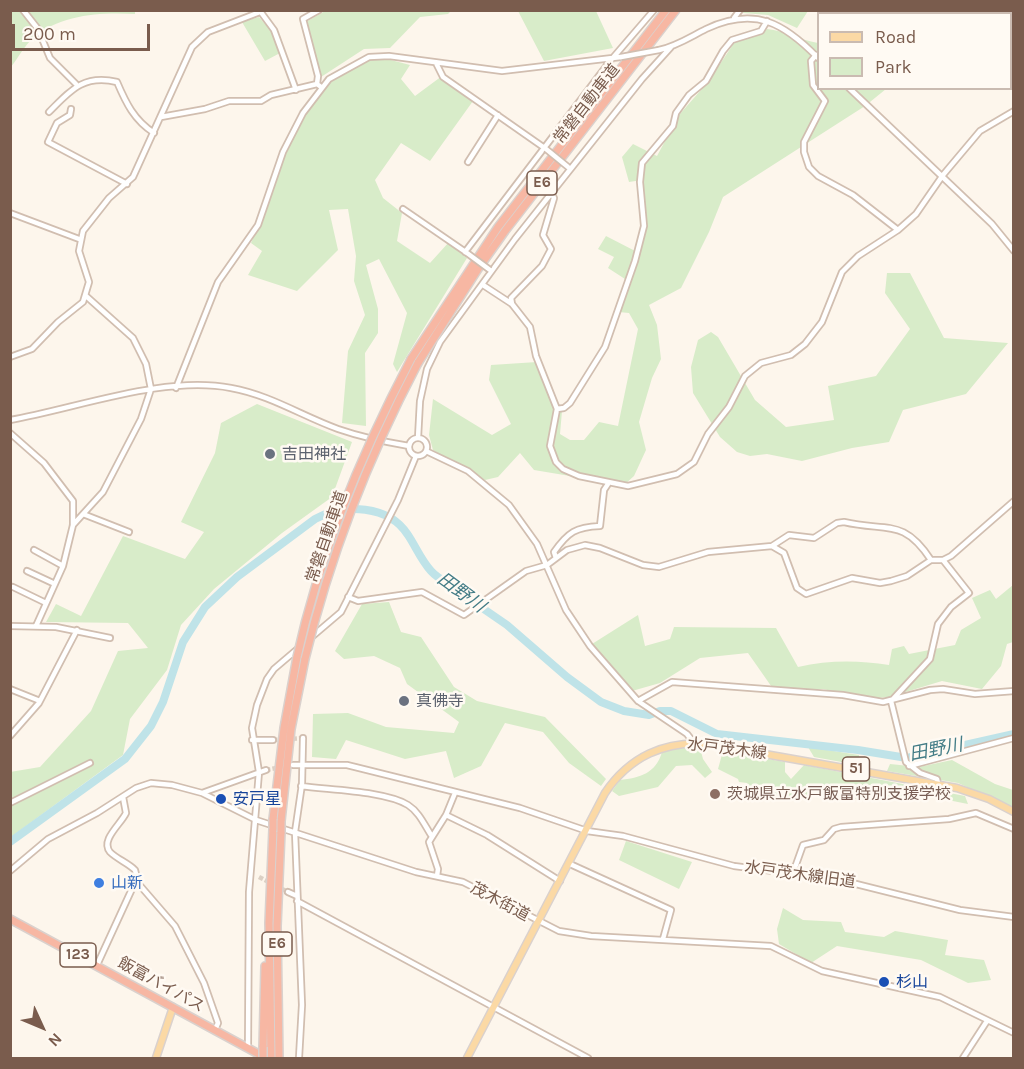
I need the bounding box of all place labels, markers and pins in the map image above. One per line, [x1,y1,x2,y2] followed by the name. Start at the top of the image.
[282,444,346,464] place label: 吉田神社
[263,447,277,461] marker: 吉田神社
[416,691,464,711] place label: 真佛寺
[397,694,411,708] marker: 真佛寺
[727,784,951,804] place label: 茨城県立水戸飯富特別支援学校
[708,787,722,801] marker: 茨城県立水戸飯富特別支援学校
[233,789,281,809] place label: 安戸星
[214,792,228,806] marker: 安戸星
[111,873,143,893] place label: 山新
[92,876,106,890] marker: 山新
[896,972,928,992] place label: 杉山
[877,975,891,989] marker: 杉山

